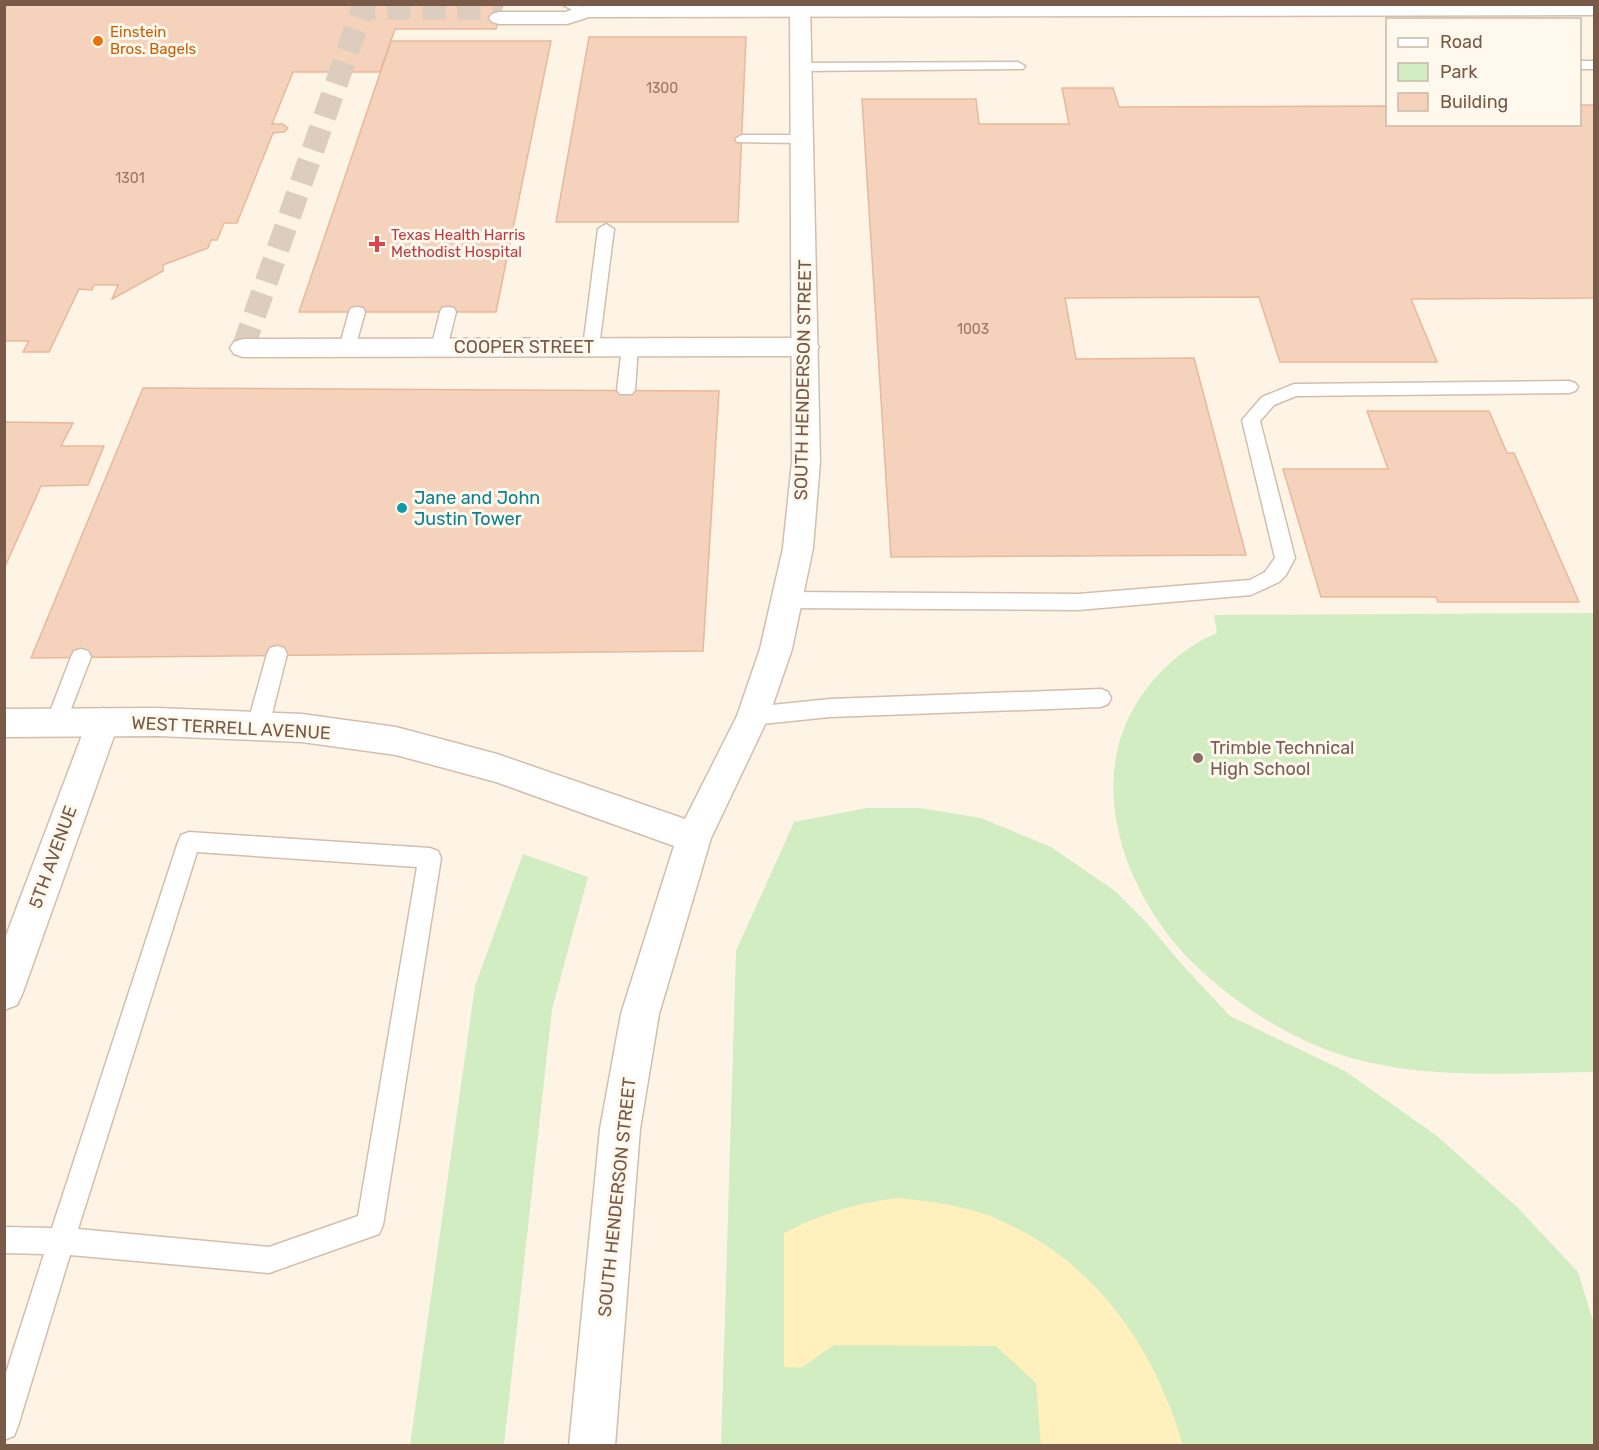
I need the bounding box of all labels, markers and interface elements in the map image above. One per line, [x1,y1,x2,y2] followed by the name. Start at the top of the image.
[1386,18,1581,126] legend
[110,23,197,58] place label: Einstein Bros. Bagels
[1440,31,1483,53] text: Road
[91,34,105,48] marker: Einstein Bros. Bagels
[1440,61,1478,83] text: Park
[646,80,678,97] house number: 1300
[1440,91,1508,113] text: Building
[115,170,145,187] house number: 1301
[391,226,526,261] place label: Texas Health Harris Methodist Hospital
[368,235,386,253] marker: Texas Health Harris Methodist Hospital
[790,259,816,501] street label: SOUTH HENDERSON STREET
[957,321,989,338] house number: 1003
[454,336,594,358] street label: COOPER STREET
[414,487,540,530] place label: Jane and John Justin Tower
[395,501,409,515] marker: Jane and John Justin Tower
[131,712,331,744] street label: WEST TERRELL AVENUE
[1210,737,1354,780] place label: Trimble Technical High School
[1191,751,1205,765] marker: Trimble Technical High School
[24,803,82,911] street label: 5TH AVENUE
[593,1076,641,1318] street label: SOUTH HENDERSON STREET

